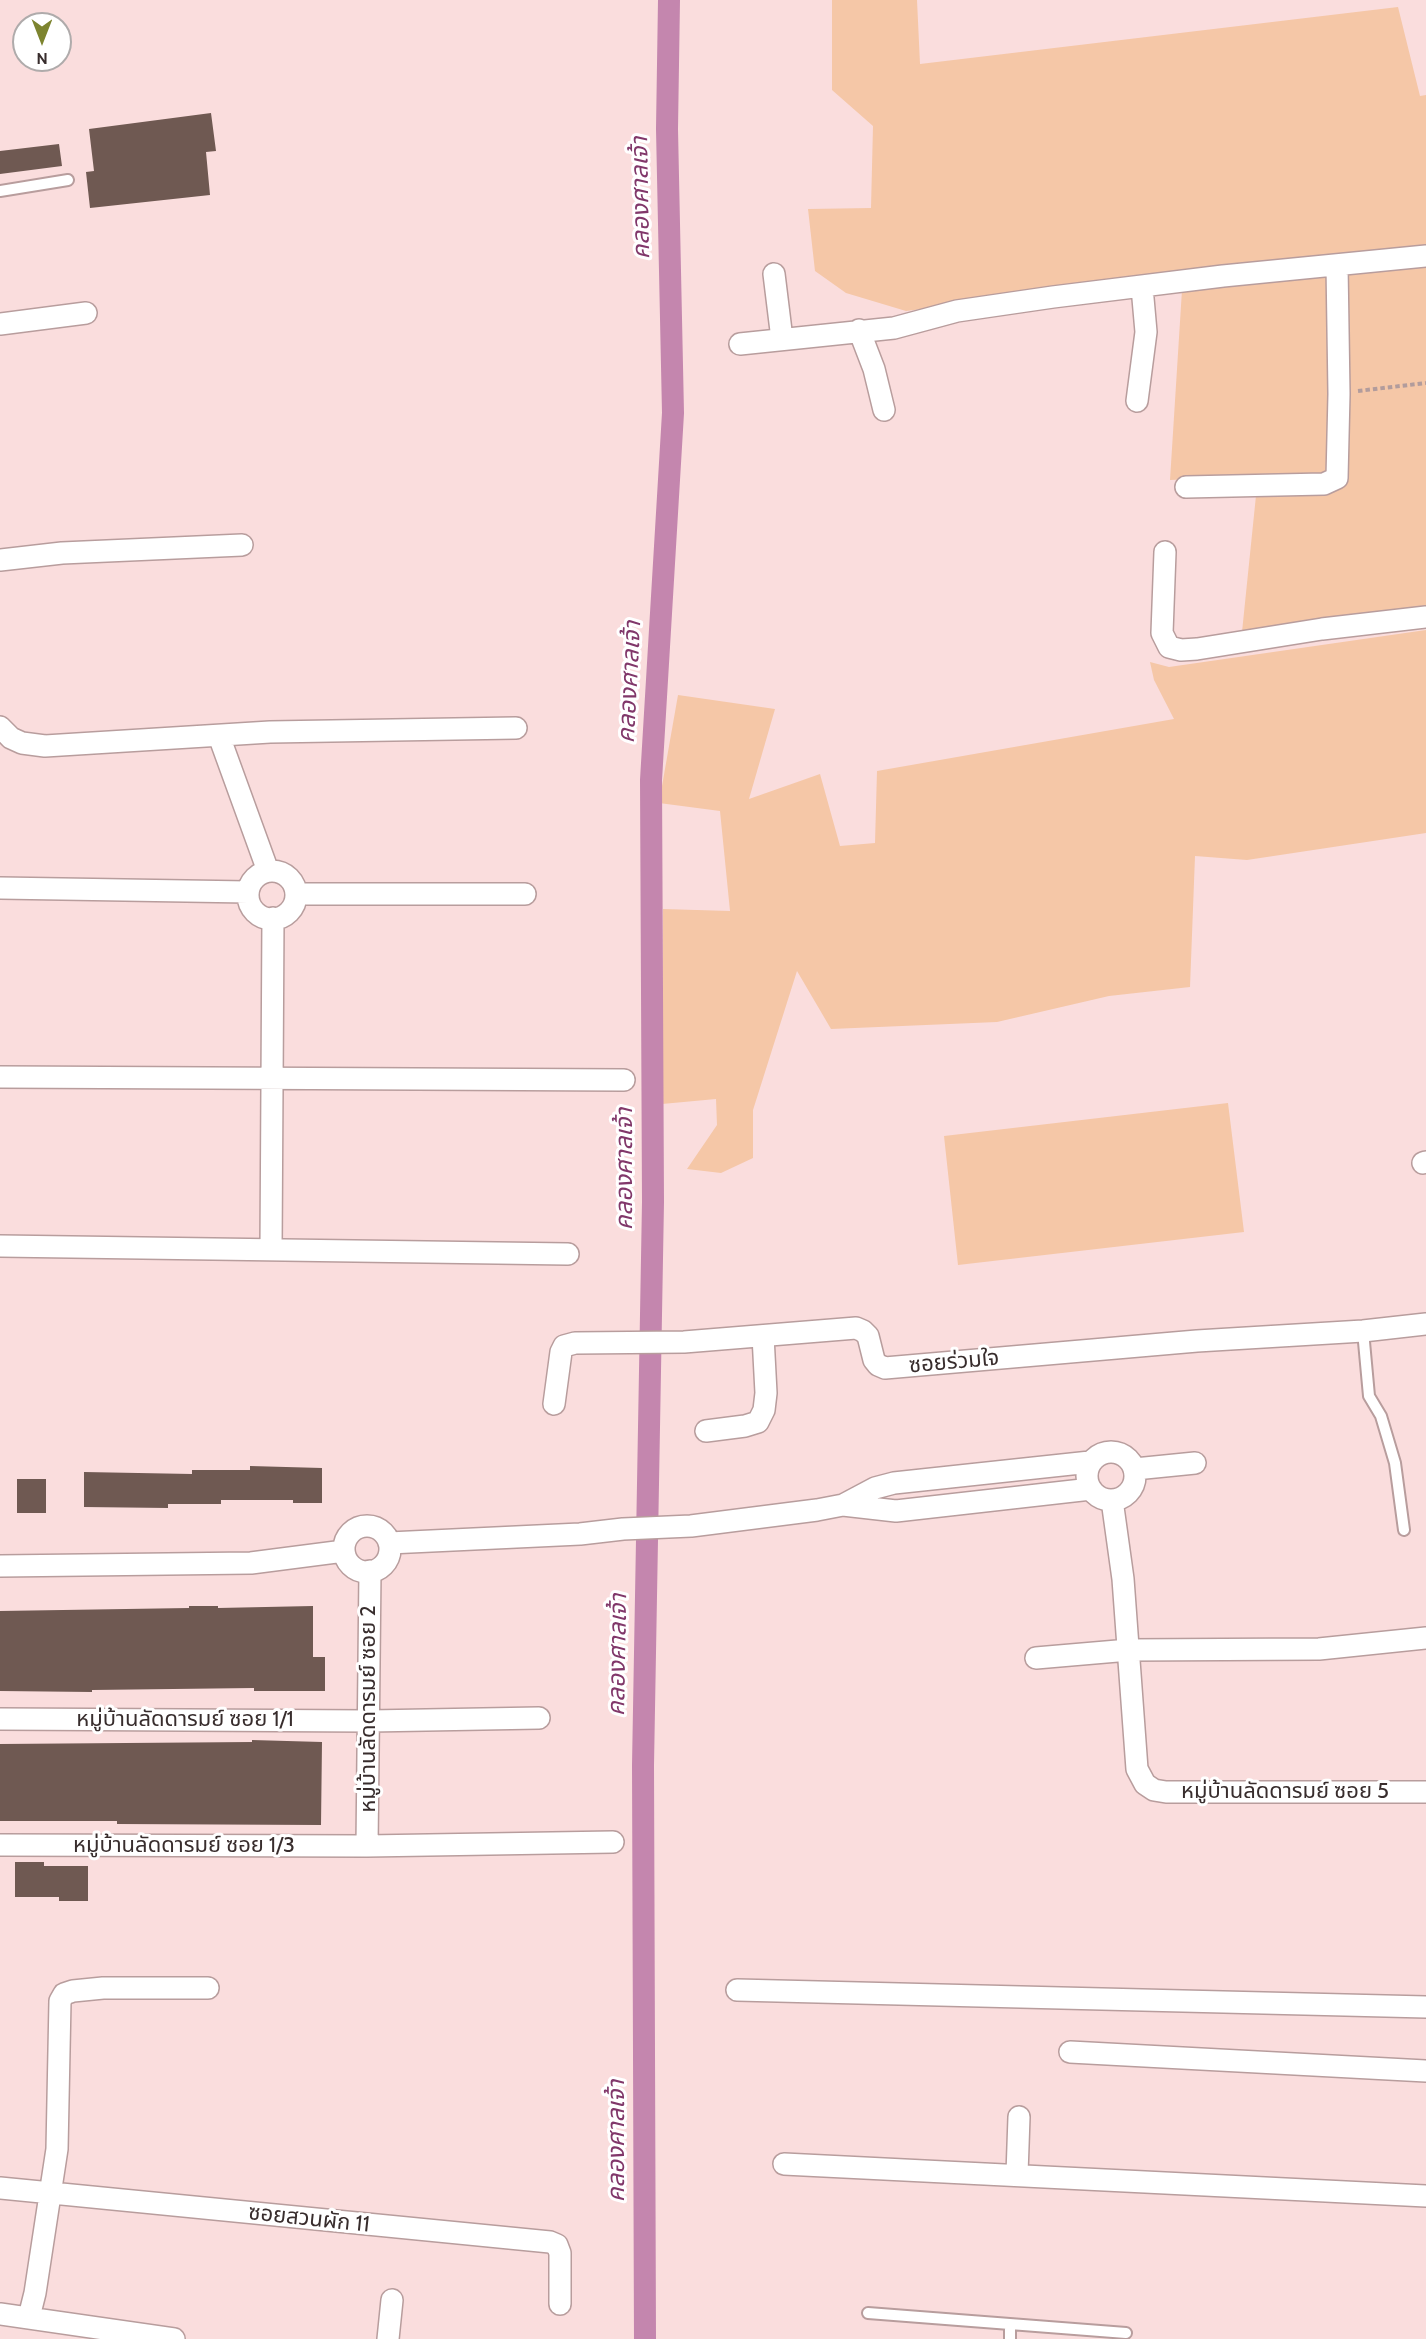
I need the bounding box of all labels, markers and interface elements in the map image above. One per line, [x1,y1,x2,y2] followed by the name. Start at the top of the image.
[12,12,72,72] north arrow
[36,49,48,68] text: N
[626,136,656,260] water label: คลองศาลเจ้า
[612,620,648,744] water label: คลองศาลเจ้า
[611,1108,639,1230] water label: คลองศาลเจ้า
[908,1345,1000,1379] street label: ซอยร่วมใจ
[603,1593,633,1717] water label: คลองศาลเจ้า
[356,1605,382,1813] street label: หมู่บ้านลัดดารมย์ ซอย 2
[76,1707,294,1733] street label: หมู่บ้านลัดดารมย์ ซอย 1/1
[1181,1779,1389,1805] street label: หมู่บ้านลัดดารมย์ ซอย 5
[73,1833,295,1859] street label: หมู่บ้านลัดดารมย์ ซอย 1/3
[603,2080,631,2202] water label: คลองศาลเจ้า
[247,2200,371,2238] street label: ซอยสวนผัก 11

